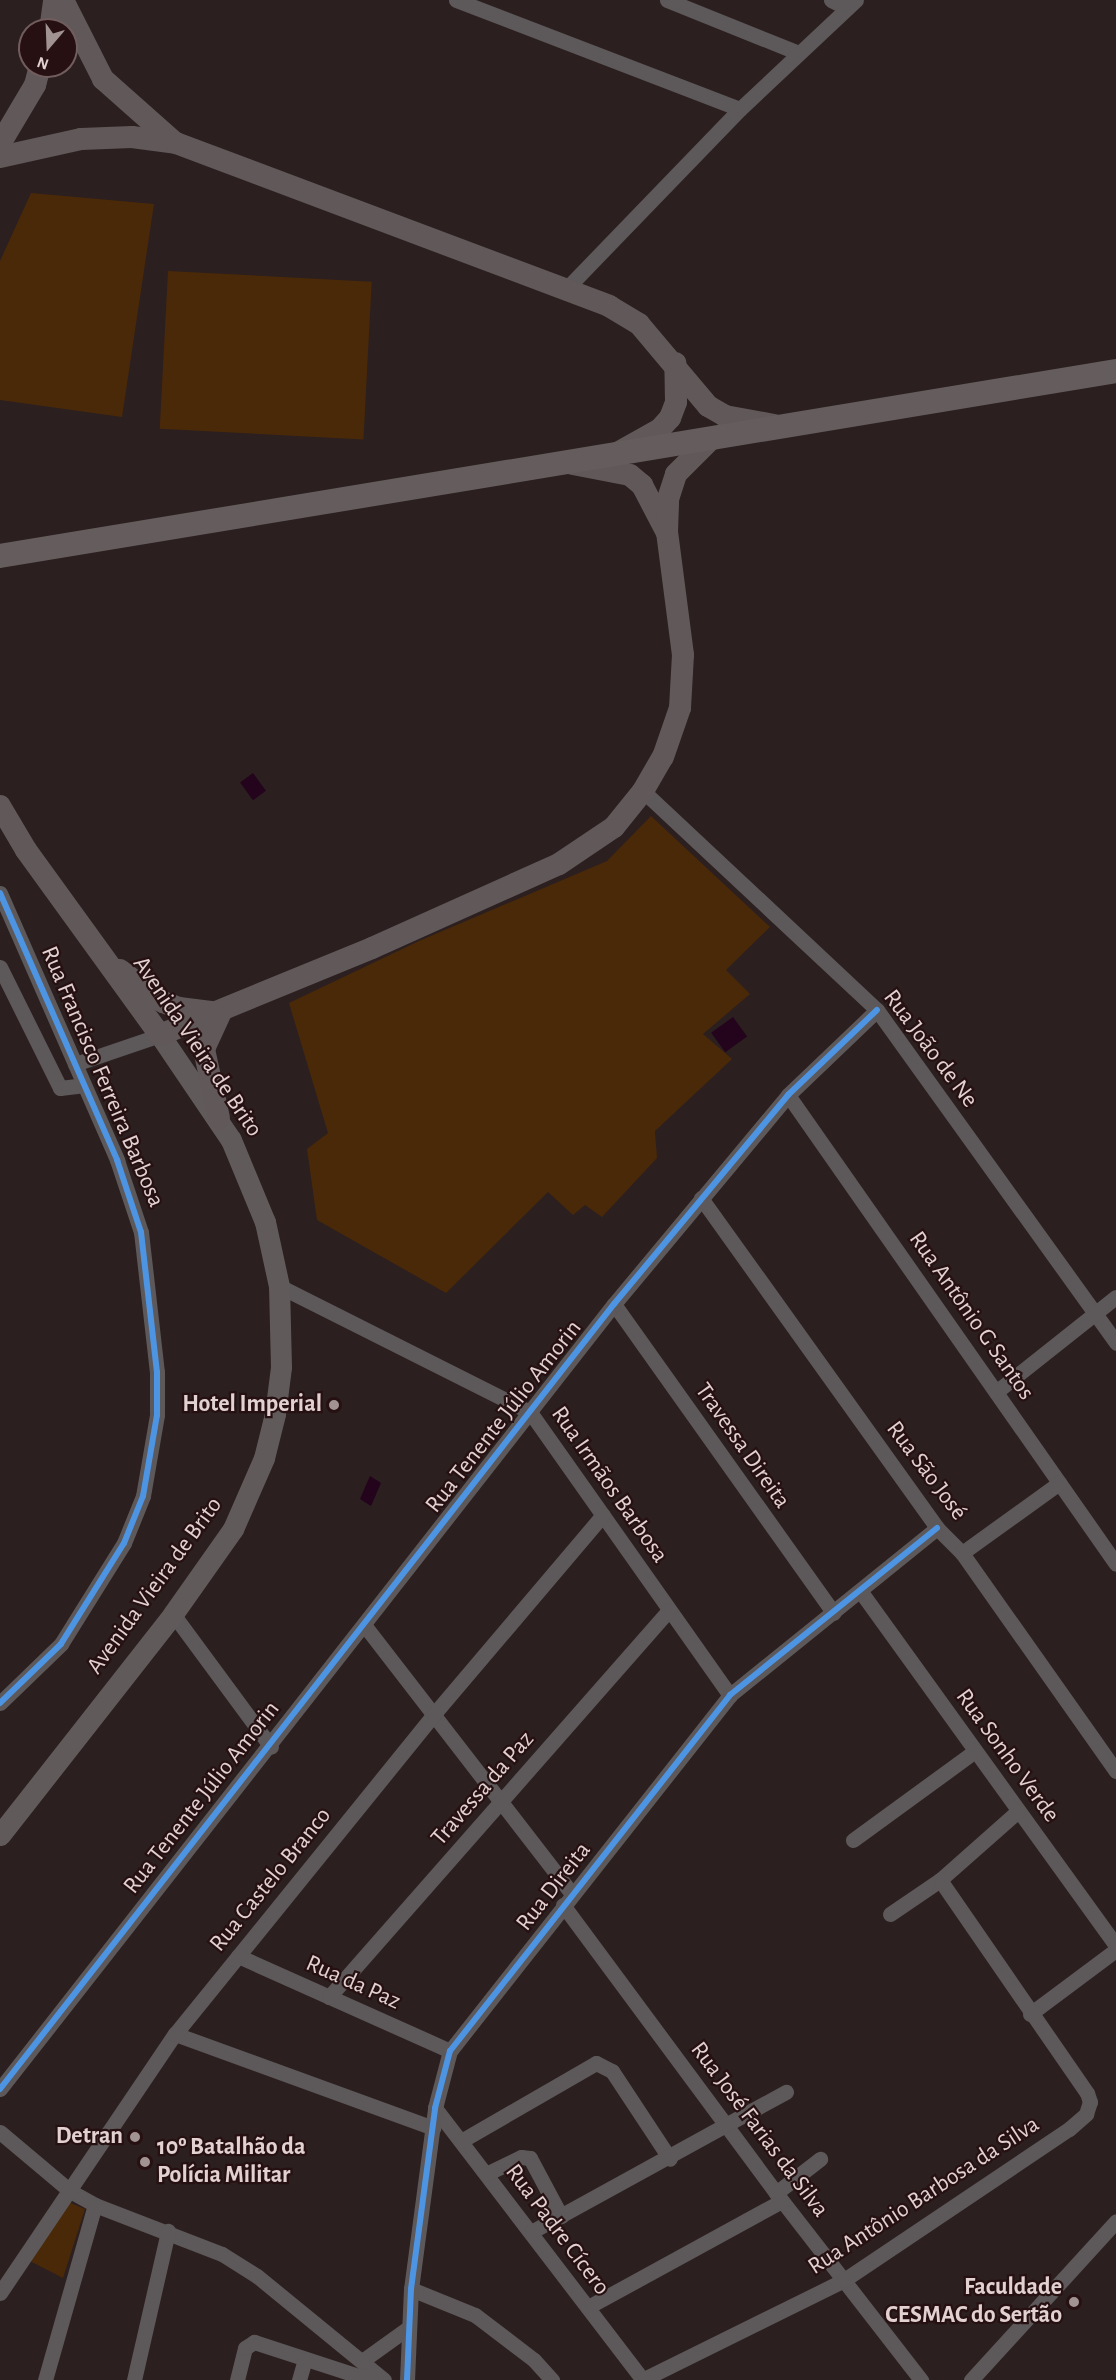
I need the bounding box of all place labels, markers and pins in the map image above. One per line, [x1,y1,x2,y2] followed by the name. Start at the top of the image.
[182,1391,322,1419] place label: Hotel Imperial
[327,1398,341,1412] marker: Hotel Imperial
[56,2123,123,2151] place label: Detran
[128,2130,142,2144] marker: Detran
[157,2134,305,2190] place label: 10º Batalhão da Polícia Militar
[138,2155,152,2169] marker: 10º Batalhão da Polícia Militar
[885,2274,1062,2330] place label: Faculdade CESMAC do Sertão
[1067,2295,1081,2309] marker: Faculdade CESMAC do Sertão

